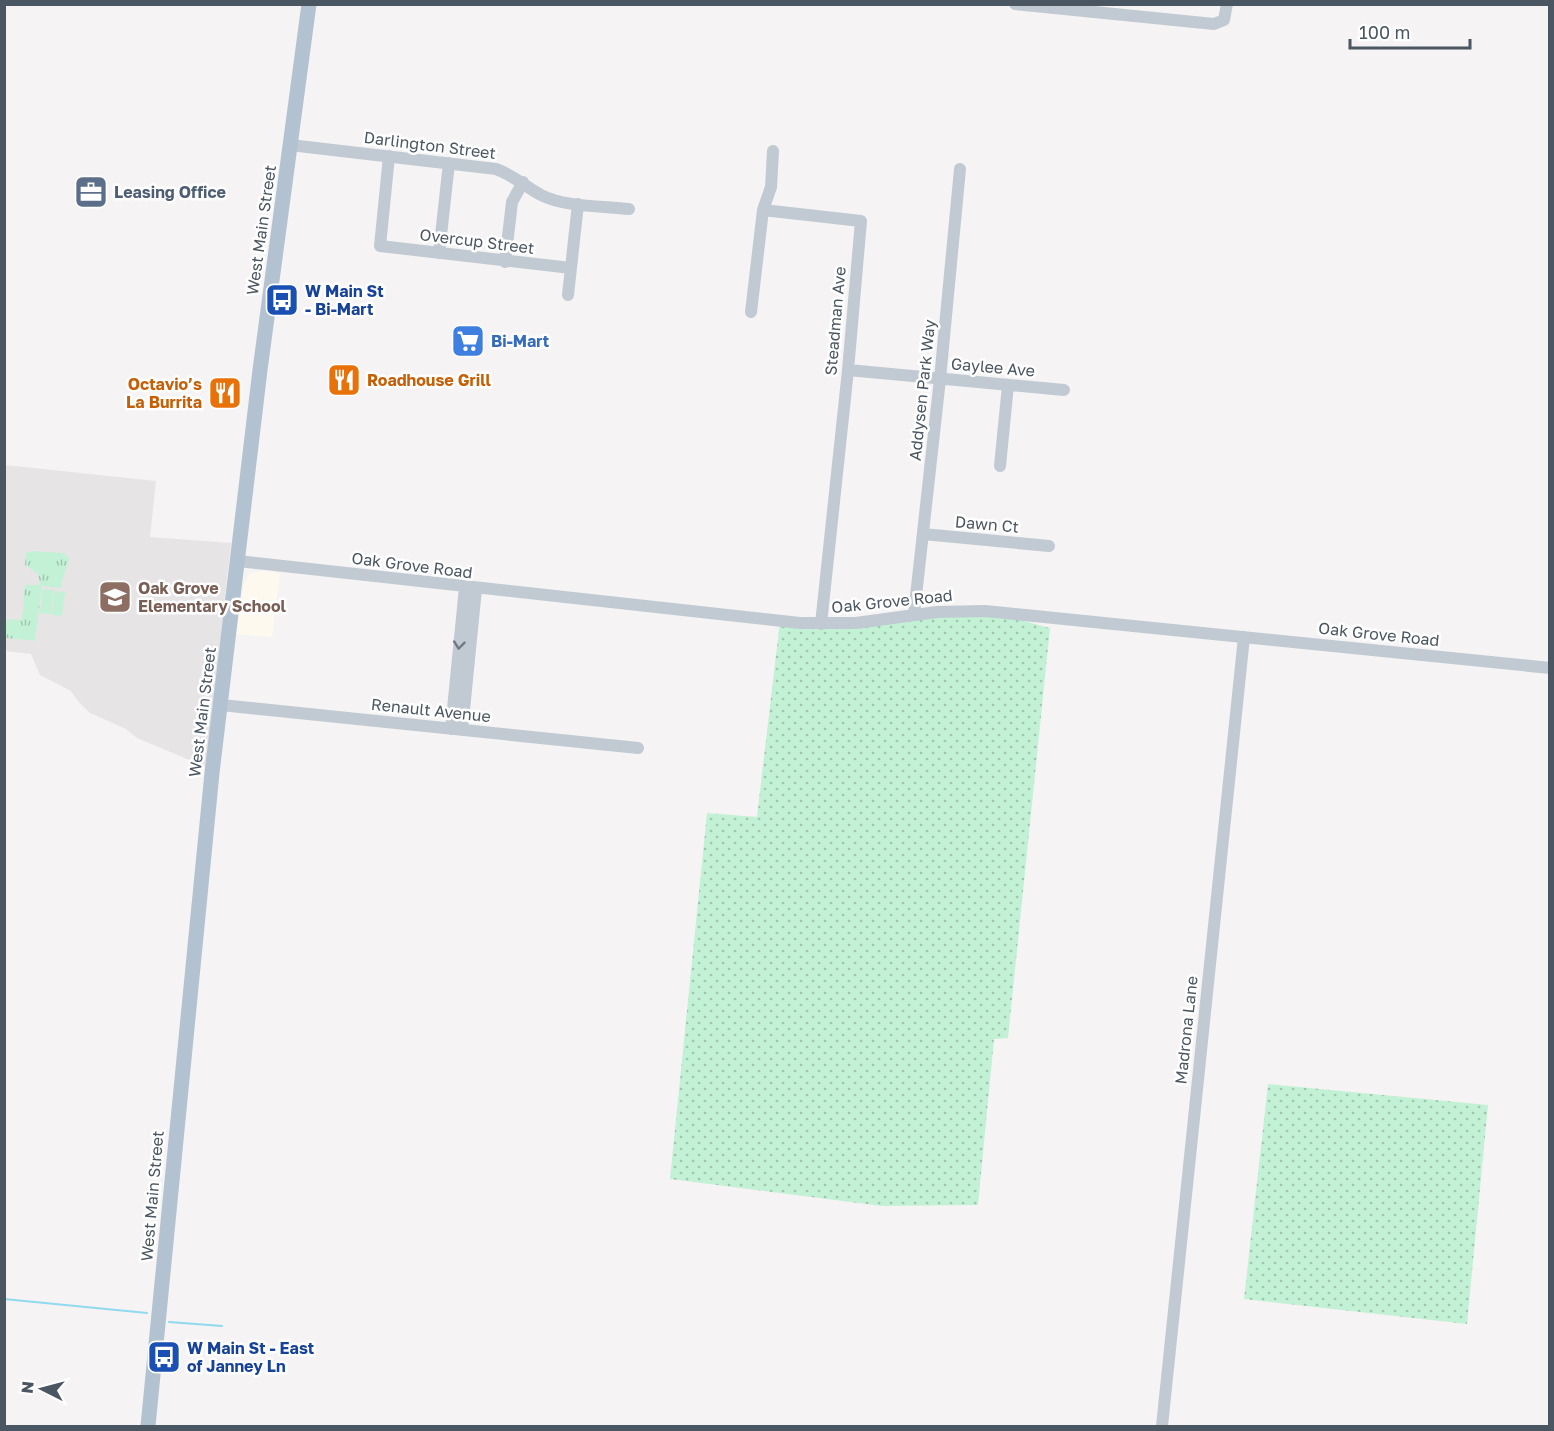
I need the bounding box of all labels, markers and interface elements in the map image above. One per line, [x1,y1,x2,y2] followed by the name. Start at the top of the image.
[1350,12,1470,50] scale bar
[1359,21,1410,43] text: 100 m
[363,127,497,163] street label: Darlington Street
[242,164,280,296] street label: West Main Street
[73,174,109,210] office icon: Leasing Office
[114,182,226,202] place label: Leasing Office
[418,224,536,258] street label: Overcup Street
[820,266,850,376] street label: Steadman Ave
[305,281,384,319] place label: W Main St - Bi-Mart
[264,282,300,318] bus stop icon: W Main St - Bi-Mart
[905,318,939,462] street label: Addysen Park Way
[450,323,486,359] supermarket icon: Bi-Mart
[491,331,549,351] place label: Bi-Mart
[950,353,1036,381] street label: Gaylee Ave
[326,362,362,398] restaurant icon: Roadhouse Grill
[367,370,492,390] place label: Roadhouse Grill
[126,374,202,412] place label: Octavio’s La Burrita
[207,375,243,411] restaurant icon: Octavio’s La Burrita
[954,511,1020,537] street label: Dawn Ct
[350,548,474,582] street label: Oak Grove Road
[138,578,287,616] place label: Oak Grove Elementary School
[97,579,133,615] school or university icon: Oak Grove Elementary School
[830,585,954,617] street label: Oak Grove Road
[1317,618,1441,650] street label: Oak Grove Road
[453,641,466,650] one-way arrow
[184,646,220,778] street label: West Main Street
[370,694,492,726] street label: Renault Avenue
[1170,975,1202,1085] street label: Madrona Lane
[136,1130,168,1262] street label: West Main Street
[187,1338,314,1376] place label: W Main St - East of Janney Ln
[146,1339,182,1375] bus stop icon: W Main St - East of Janney Ln
[12,1359,72,1419] north arrow
[17,1380,38,1395] text: N

